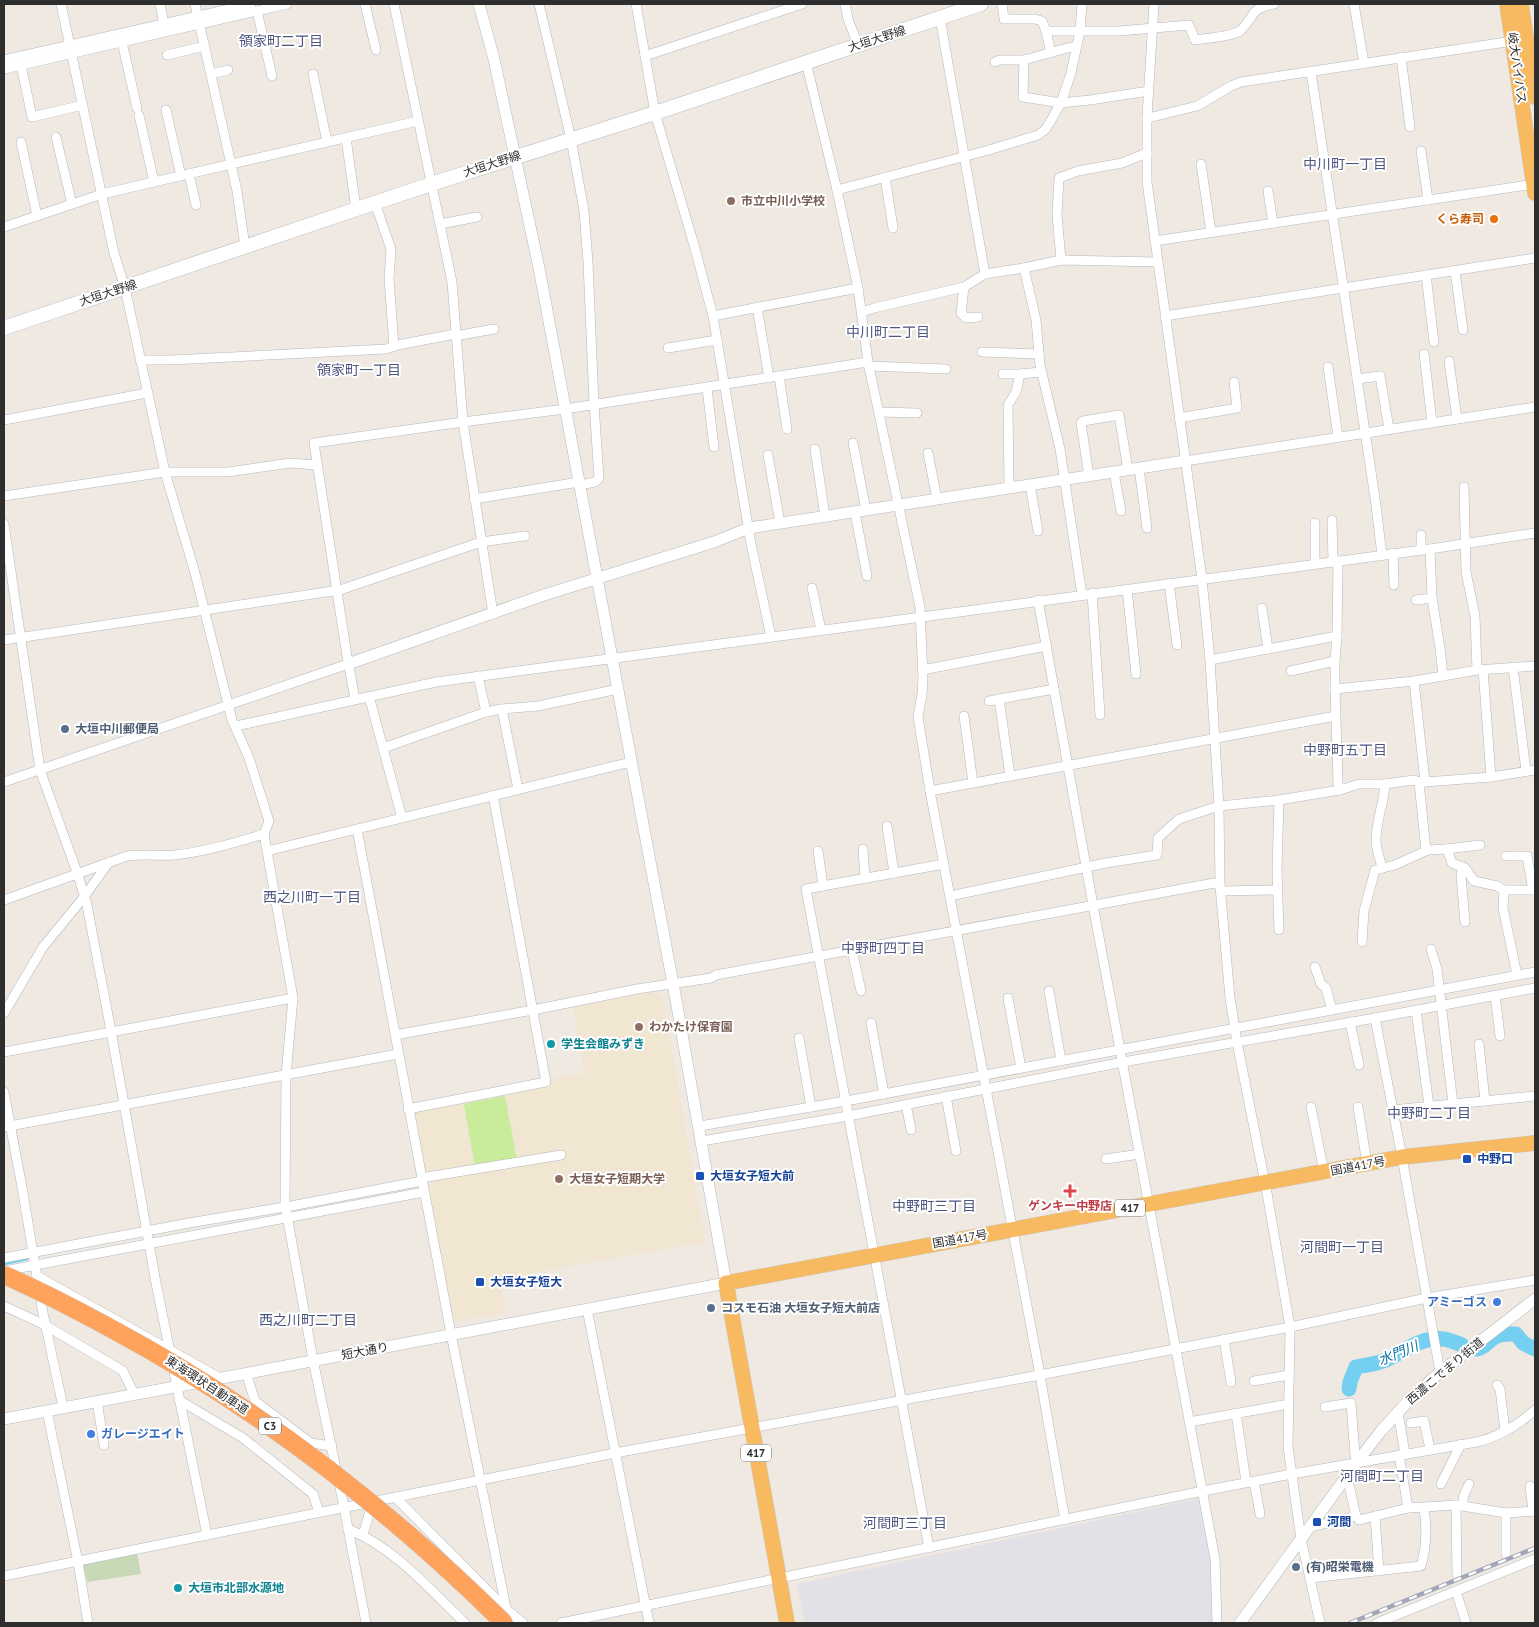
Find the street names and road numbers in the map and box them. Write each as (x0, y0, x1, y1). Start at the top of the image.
street label: 大垣大野線 (846, 22, 908, 55)
street label: 岐大バイパス (1505, 31, 1530, 105)
street label: 大垣大野線 (461, 147, 523, 180)
street label: 大垣大野線 (77, 276, 139, 309)
street label: 国道417号 (1329, 1153, 1387, 1178)
road number: 417 (1115, 1200, 1145, 1216)
street label: 国道417号 (931, 1226, 989, 1251)
street label: 西濃こでまり街道 (1403, 1334, 1486, 1407)
street label: 短大通り (340, 1339, 390, 1362)
street label: 東海環状自動車道 (163, 1352, 252, 1417)
road number: C3 (259, 1418, 281, 1434)
road number: 417 (741, 1445, 771, 1462)

